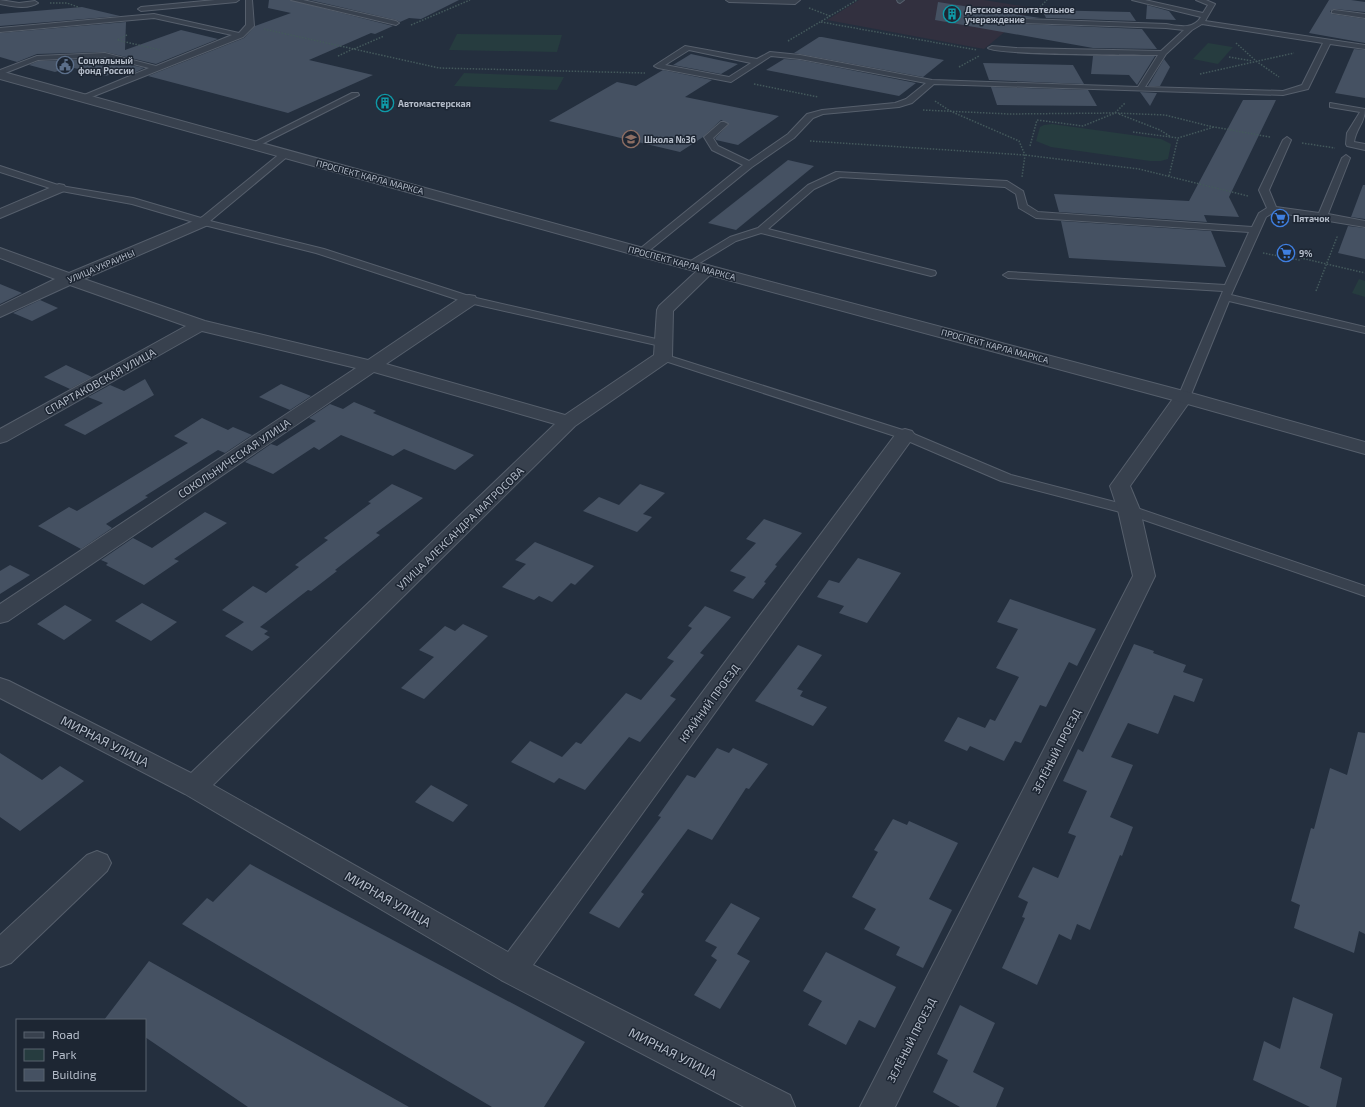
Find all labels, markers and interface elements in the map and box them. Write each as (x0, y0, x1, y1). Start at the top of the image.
building icon: Детское воспитательное учереждение (942, 4, 962, 24)
place label: Детское воспитательное учереждение (965, 4, 1075, 25)
public building icon: Социальный фонд России (55, 55, 75, 75)
place label: Социальный фонд России (78, 55, 134, 76)
building icon: Автомастерская (375, 93, 395, 113)
place label: Автомастерская (398, 98, 471, 109)
school or university icon: Школа №36 (621, 129, 641, 149)
place label: Школа №36 (644, 134, 696, 145)
street label: ПРОСПЕКТ КАРЛА МАРКСА (315, 157, 425, 197)
supermarket icon: Пятачок (1270, 208, 1290, 228)
place label: Пятачок (1293, 213, 1330, 224)
street label: ПРОСПЕКТ КАРЛА МАРКСА (627, 243, 737, 283)
supermarket icon: 9% (1276, 243, 1296, 263)
street label: УЛИЦА УКРАИНЫ (66, 247, 136, 285)
place label: 9% (1299, 248, 1312, 259)
street label: ПРОСПЕКТ КАРЛА МАРКСА (940, 326, 1050, 366)
street label: СПАРТАКОВСКАЯ УЛИЦА (42, 345, 158, 417)
street label: СОКОЛЬНИЧЕСКАЯ УЛИЦА (175, 415, 293, 500)
street label: УЛИЦА АЛЕКСАНДРА МАТРОСОВА (394, 464, 526, 592)
street label: КРАЙНИЙ ПРОЕЗД (676, 661, 742, 745)
street label: ЗЕЛЁНЫЙ ПРОЕЗД (1029, 706, 1083, 796)
street label: МИРНАЯ УЛИЦА (58, 712, 152, 770)
street label: МИРНАЯ УЛИЦА (342, 868, 434, 930)
street label: ЗЕЛЁНЫЙ ПРОЕЗД (884, 995, 938, 1085)
legend (16, 1019, 146, 1091)
street label: МИРНАЯ УЛИЦА (626, 1024, 720, 1082)
text: Road (52, 1027, 80, 1041)
text: Park (52, 1047, 77, 1061)
text: Building (52, 1067, 97, 1081)

